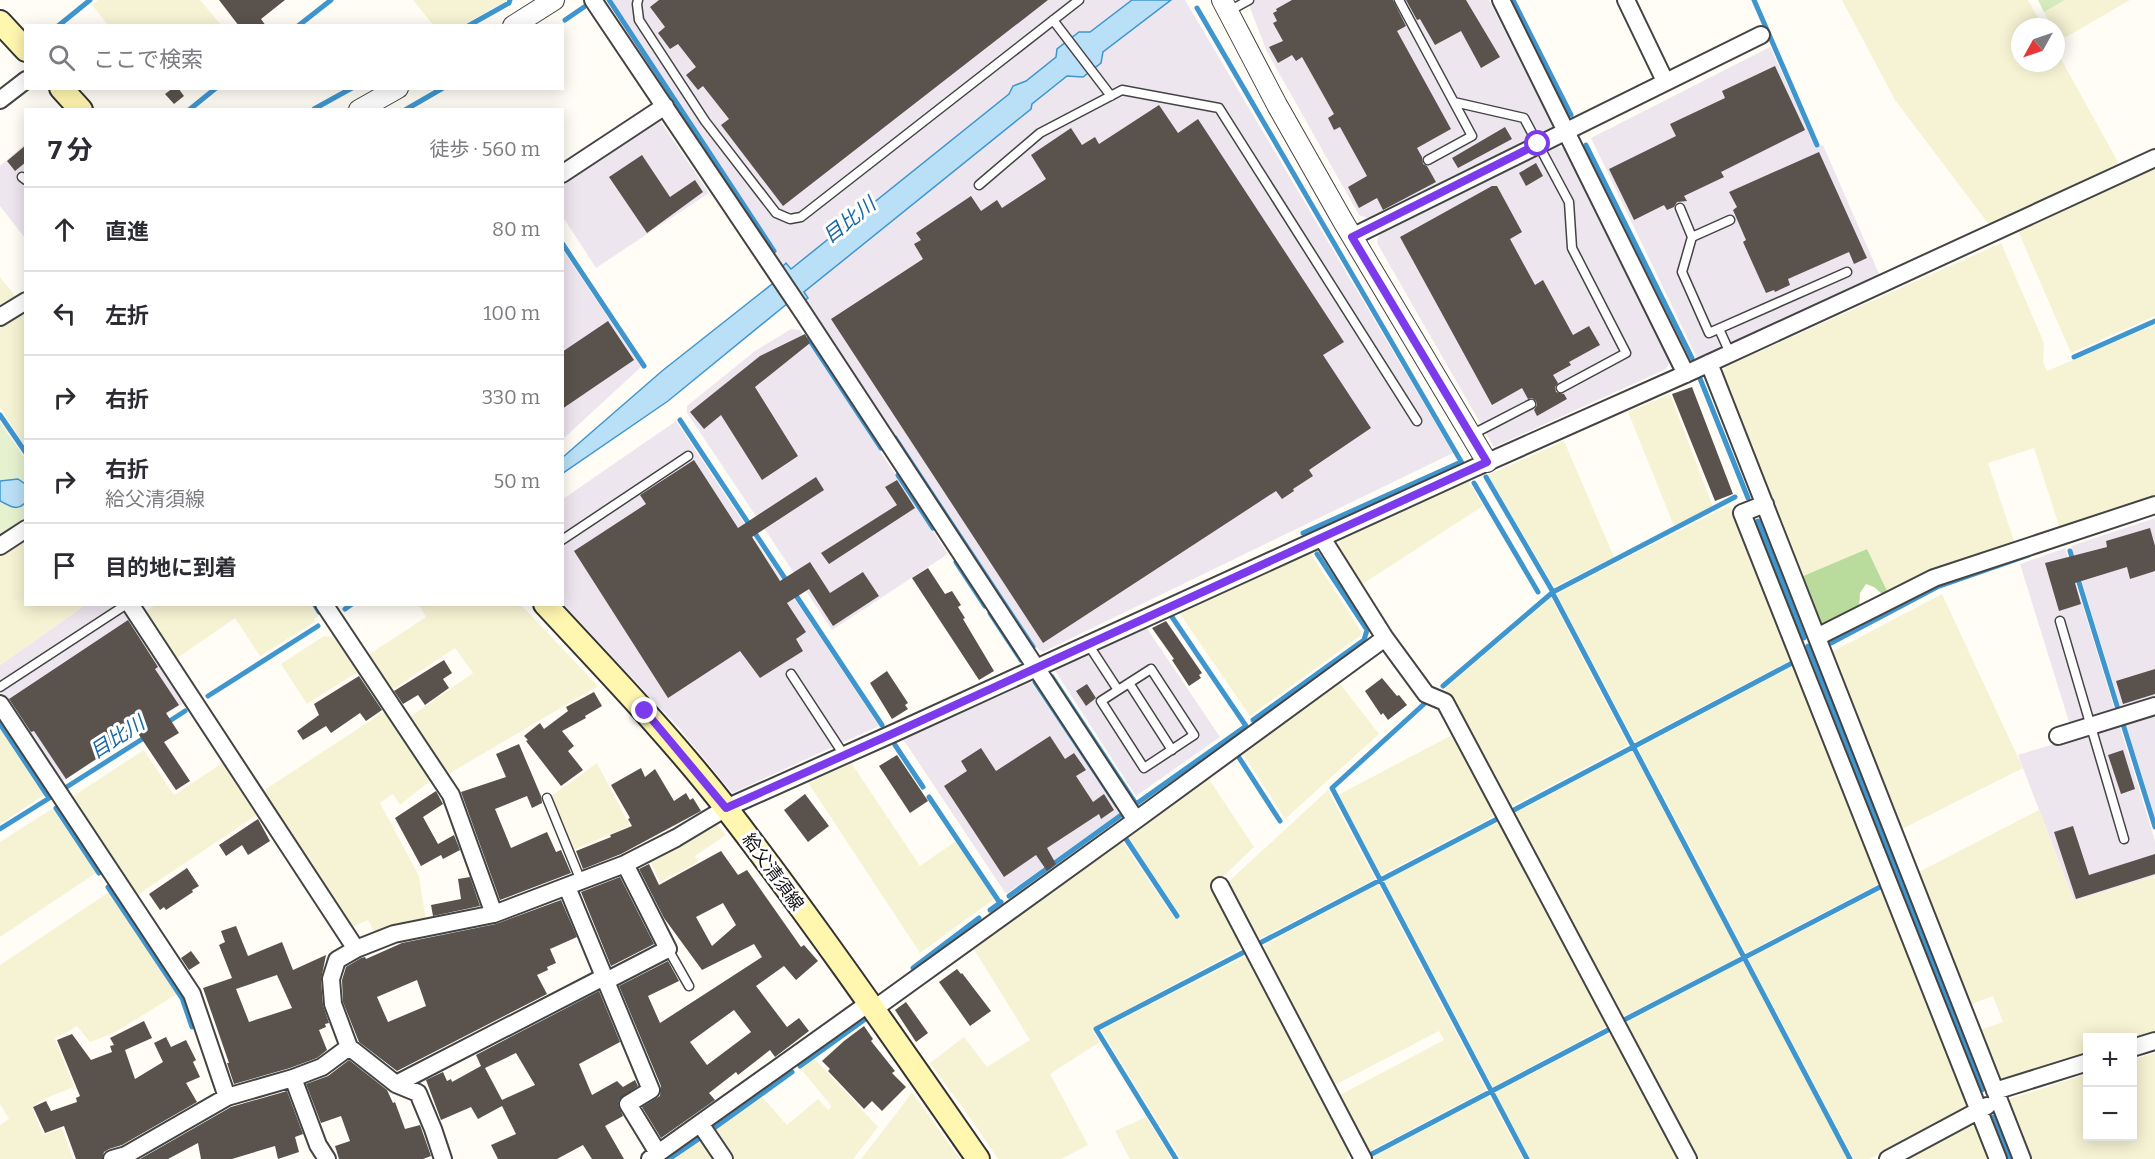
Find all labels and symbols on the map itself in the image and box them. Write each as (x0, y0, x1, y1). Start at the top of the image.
north arrow (2011, 18, 2065, 72)
route start (1524, 130, 1550, 156)
water label: 目比川 (818, 191, 882, 248)
route end (631, 697, 657, 723)
water label: 目比川 (85, 710, 150, 763)
street label: 給父清須線 (738, 829, 808, 915)

